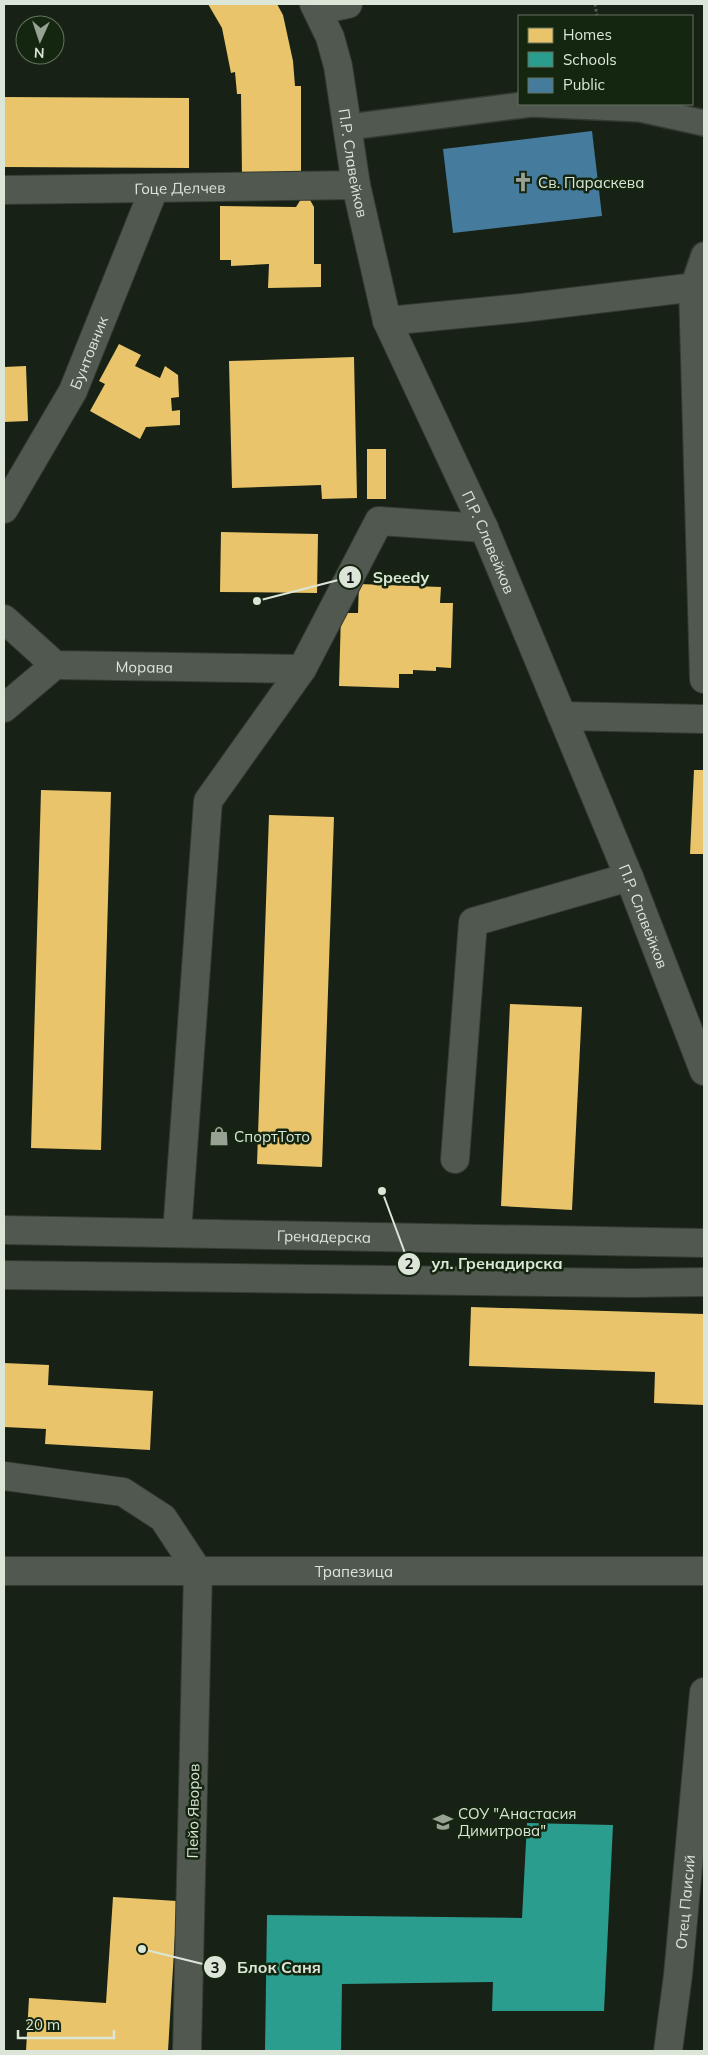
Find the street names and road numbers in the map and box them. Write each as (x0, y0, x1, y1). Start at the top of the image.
street label: П.Р. Славейков (335, 107, 373, 219)
street label: Гоце Делчев (134, 177, 226, 198)
street label: Бунтовник (65, 312, 112, 392)
street label: П.Р. Славейков (458, 487, 520, 596)
street label: Морава (115, 656, 173, 676)
street label: П.Р. Славейков (615, 861, 673, 971)
street label: Гренадерска (277, 1226, 371, 1246)
street label: Трапезица (315, 1562, 393, 1581)
street label: Пейо Яворов (183, 1763, 203, 1859)
street label: Отец Паисий (671, 1854, 699, 1950)

